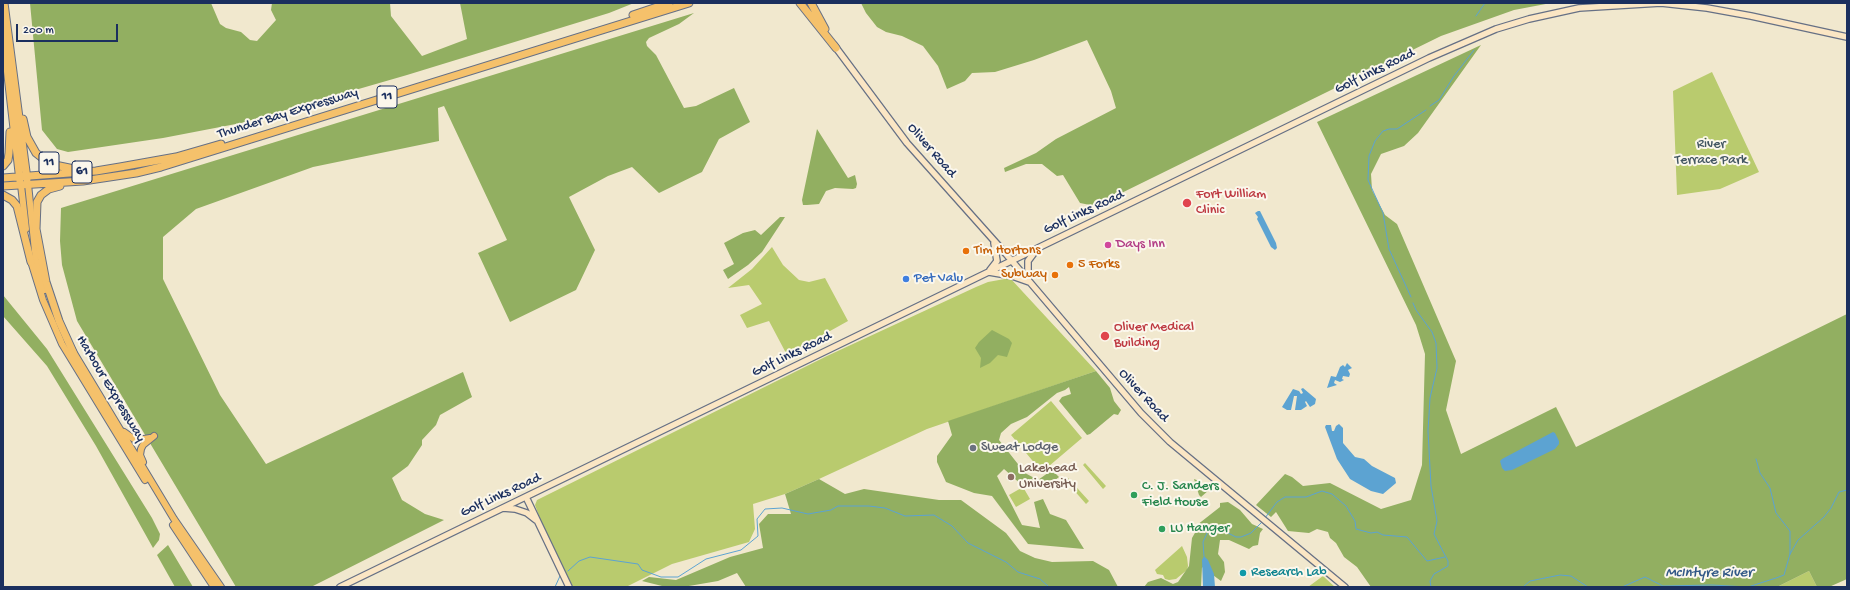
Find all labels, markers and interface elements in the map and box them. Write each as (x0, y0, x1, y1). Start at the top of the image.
scale bar (18, 16, 120, 42)
text: 200 m (23, 24, 54, 38)
street label: Golf Links Road (1332, 45, 1418, 99)
street label: Thunder Bay Expressway (216, 85, 360, 143)
road number: 11 (377, 86, 397, 108)
street label: Oliver Road (903, 120, 959, 182)
park label: River Terrace Park (1675, 137, 1747, 170)
road number: 11 (39, 152, 59, 174)
road number: 61 (72, 161, 92, 183)
street label: Golf Links Road (1041, 187, 1127, 239)
place label: Fort William Clinic (1196, 187, 1266, 220)
marker: Fort William Clinic (1181, 197, 1193, 209)
place label: Days Inn (1116, 237, 1165, 253)
marker: Days Inn (1103, 240, 1113, 250)
place label: Tim Hortons (974, 243, 1041, 259)
marker: Tim Hortons (961, 246, 971, 256)
place label: 5 Forks (1078, 257, 1119, 273)
marker: 5 Forks (1065, 260, 1075, 270)
place label: Subway (1001, 267, 1047, 283)
marker: Subway (1050, 270, 1060, 280)
place label: Pet Valu (914, 271, 963, 287)
marker: Pet Valu (901, 274, 911, 284)
place label: Oliver Medical Building (1114, 320, 1194, 352)
street label: Golf Links Road (749, 328, 835, 382)
marker: Oliver Medical Building (1099, 330, 1111, 342)
street label: Harbour Expressway (72, 333, 148, 445)
street label: Oliver Road (1114, 366, 1172, 426)
place label: Sweat Lodge (981, 440, 1058, 456)
marker: Sweat Lodge (968, 443, 978, 453)
place label: Lakehead University (1019, 461, 1076, 494)
street label: Golf Links Road (458, 470, 544, 522)
marker: Lakehead University (1006, 472, 1016, 482)
place label: C. J. Sanders Field House (1142, 479, 1219, 512)
marker: C. J. Sanders Field House (1129, 490, 1139, 500)
place label: LU Hanger (1170, 521, 1229, 537)
marker: LU Hanger (1157, 524, 1167, 534)
place label: Research Lab (1251, 565, 1327, 581)
water label: McIntyre River (1665, 565, 1753, 583)
marker: Research Lab (1238, 568, 1248, 578)

